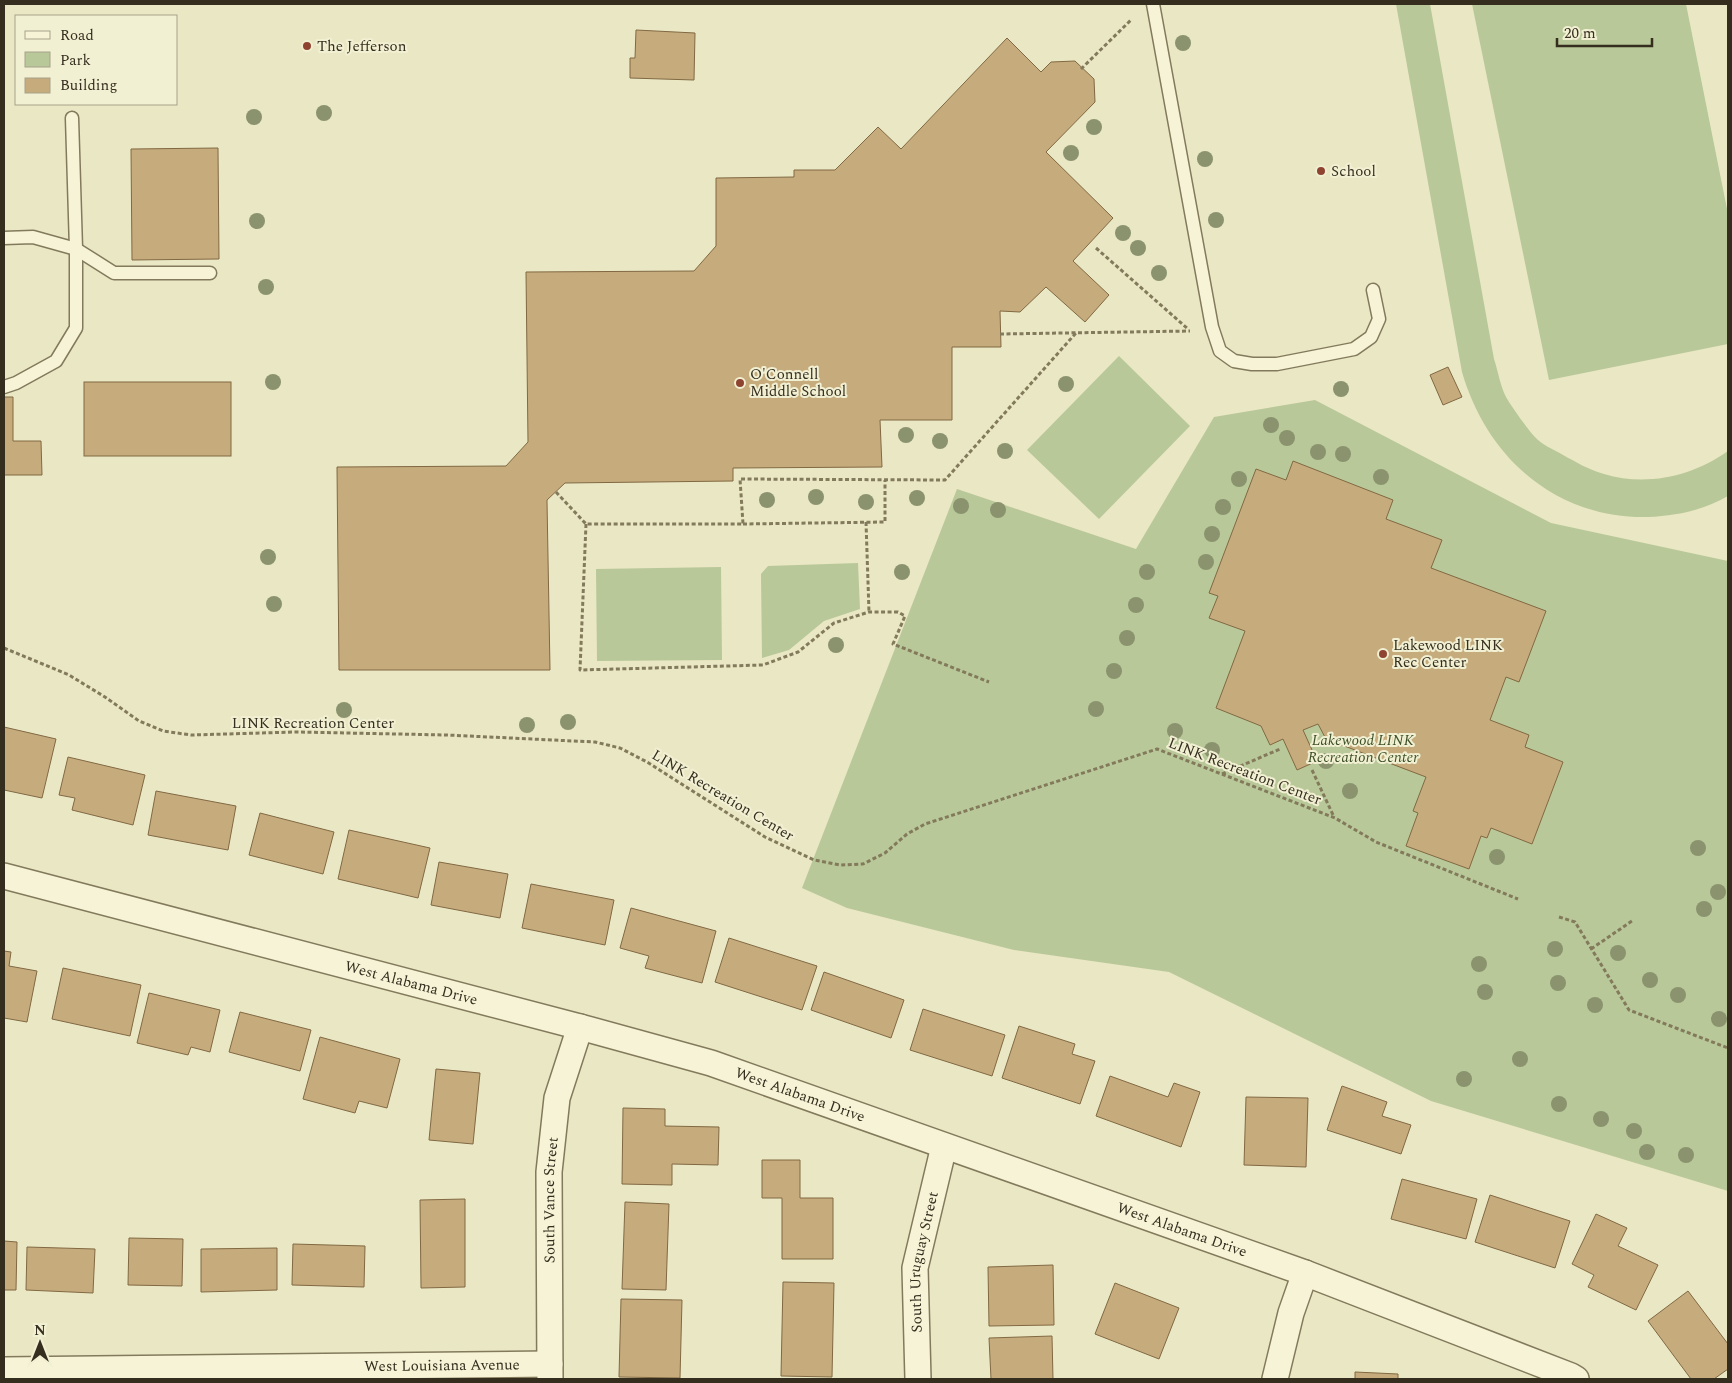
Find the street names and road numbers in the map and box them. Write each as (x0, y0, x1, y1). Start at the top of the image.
street label: LINK Recreation Center (232, 712, 394, 735)
street label: LINK Recreation Center (1165, 732, 1325, 811)
street label: LINK Recreation Center (647, 744, 798, 847)
street label: West Alabama Drive (342, 955, 480, 1012)
street label: West Alabama Drive (732, 1061, 868, 1129)
street label: South Vance Street (538, 1136, 565, 1263)
street label: South Uruguay Street (903, 1189, 945, 1333)
street label: West Alabama Drive (1114, 1196, 1250, 1264)
street label: West Louisiana Avenue (364, 1353, 520, 1378)

